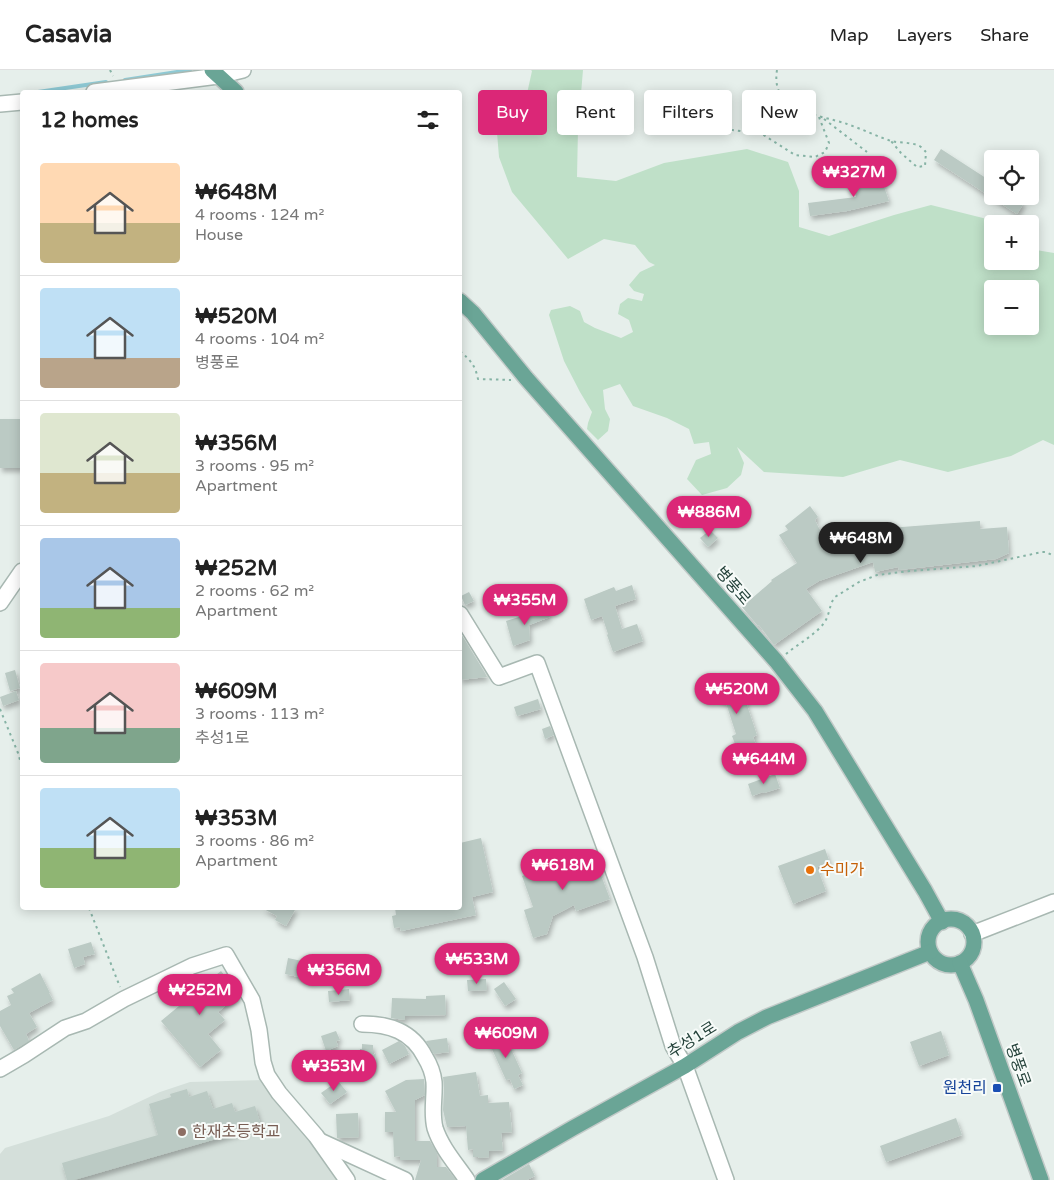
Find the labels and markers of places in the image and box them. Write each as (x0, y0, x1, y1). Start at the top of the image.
pin: ₩327M (819, 156, 889, 198)
pin: ₩886M (674, 496, 744, 538)
pin: ₩648M (826, 522, 896, 564)
pin: ₩355M (490, 584, 560, 626)
pin: ₩520M (702, 672, 772, 715)
pin: ₩644M (729, 742, 799, 785)
pin: ₩618M (528, 848, 598, 891)
place label: 수미가 (820, 860, 864, 880)
marker: 수미가 (804, 864, 816, 876)
pin: ₩533M (442, 942, 512, 985)
pin: ₩356M (304, 954, 374, 996)
pin: ₩252M (165, 974, 235, 1016)
pin: ₩609M (471, 1016, 541, 1059)
pin: ₩353M (299, 1050, 369, 1092)
place label: 원천리 (943, 1078, 987, 1098)
marker: 원천리 (991, 1082, 1003, 1094)
place label: 한재초등학교 (192, 1122, 280, 1142)
marker: 한재초등학교 (176, 1126, 188, 1138)

